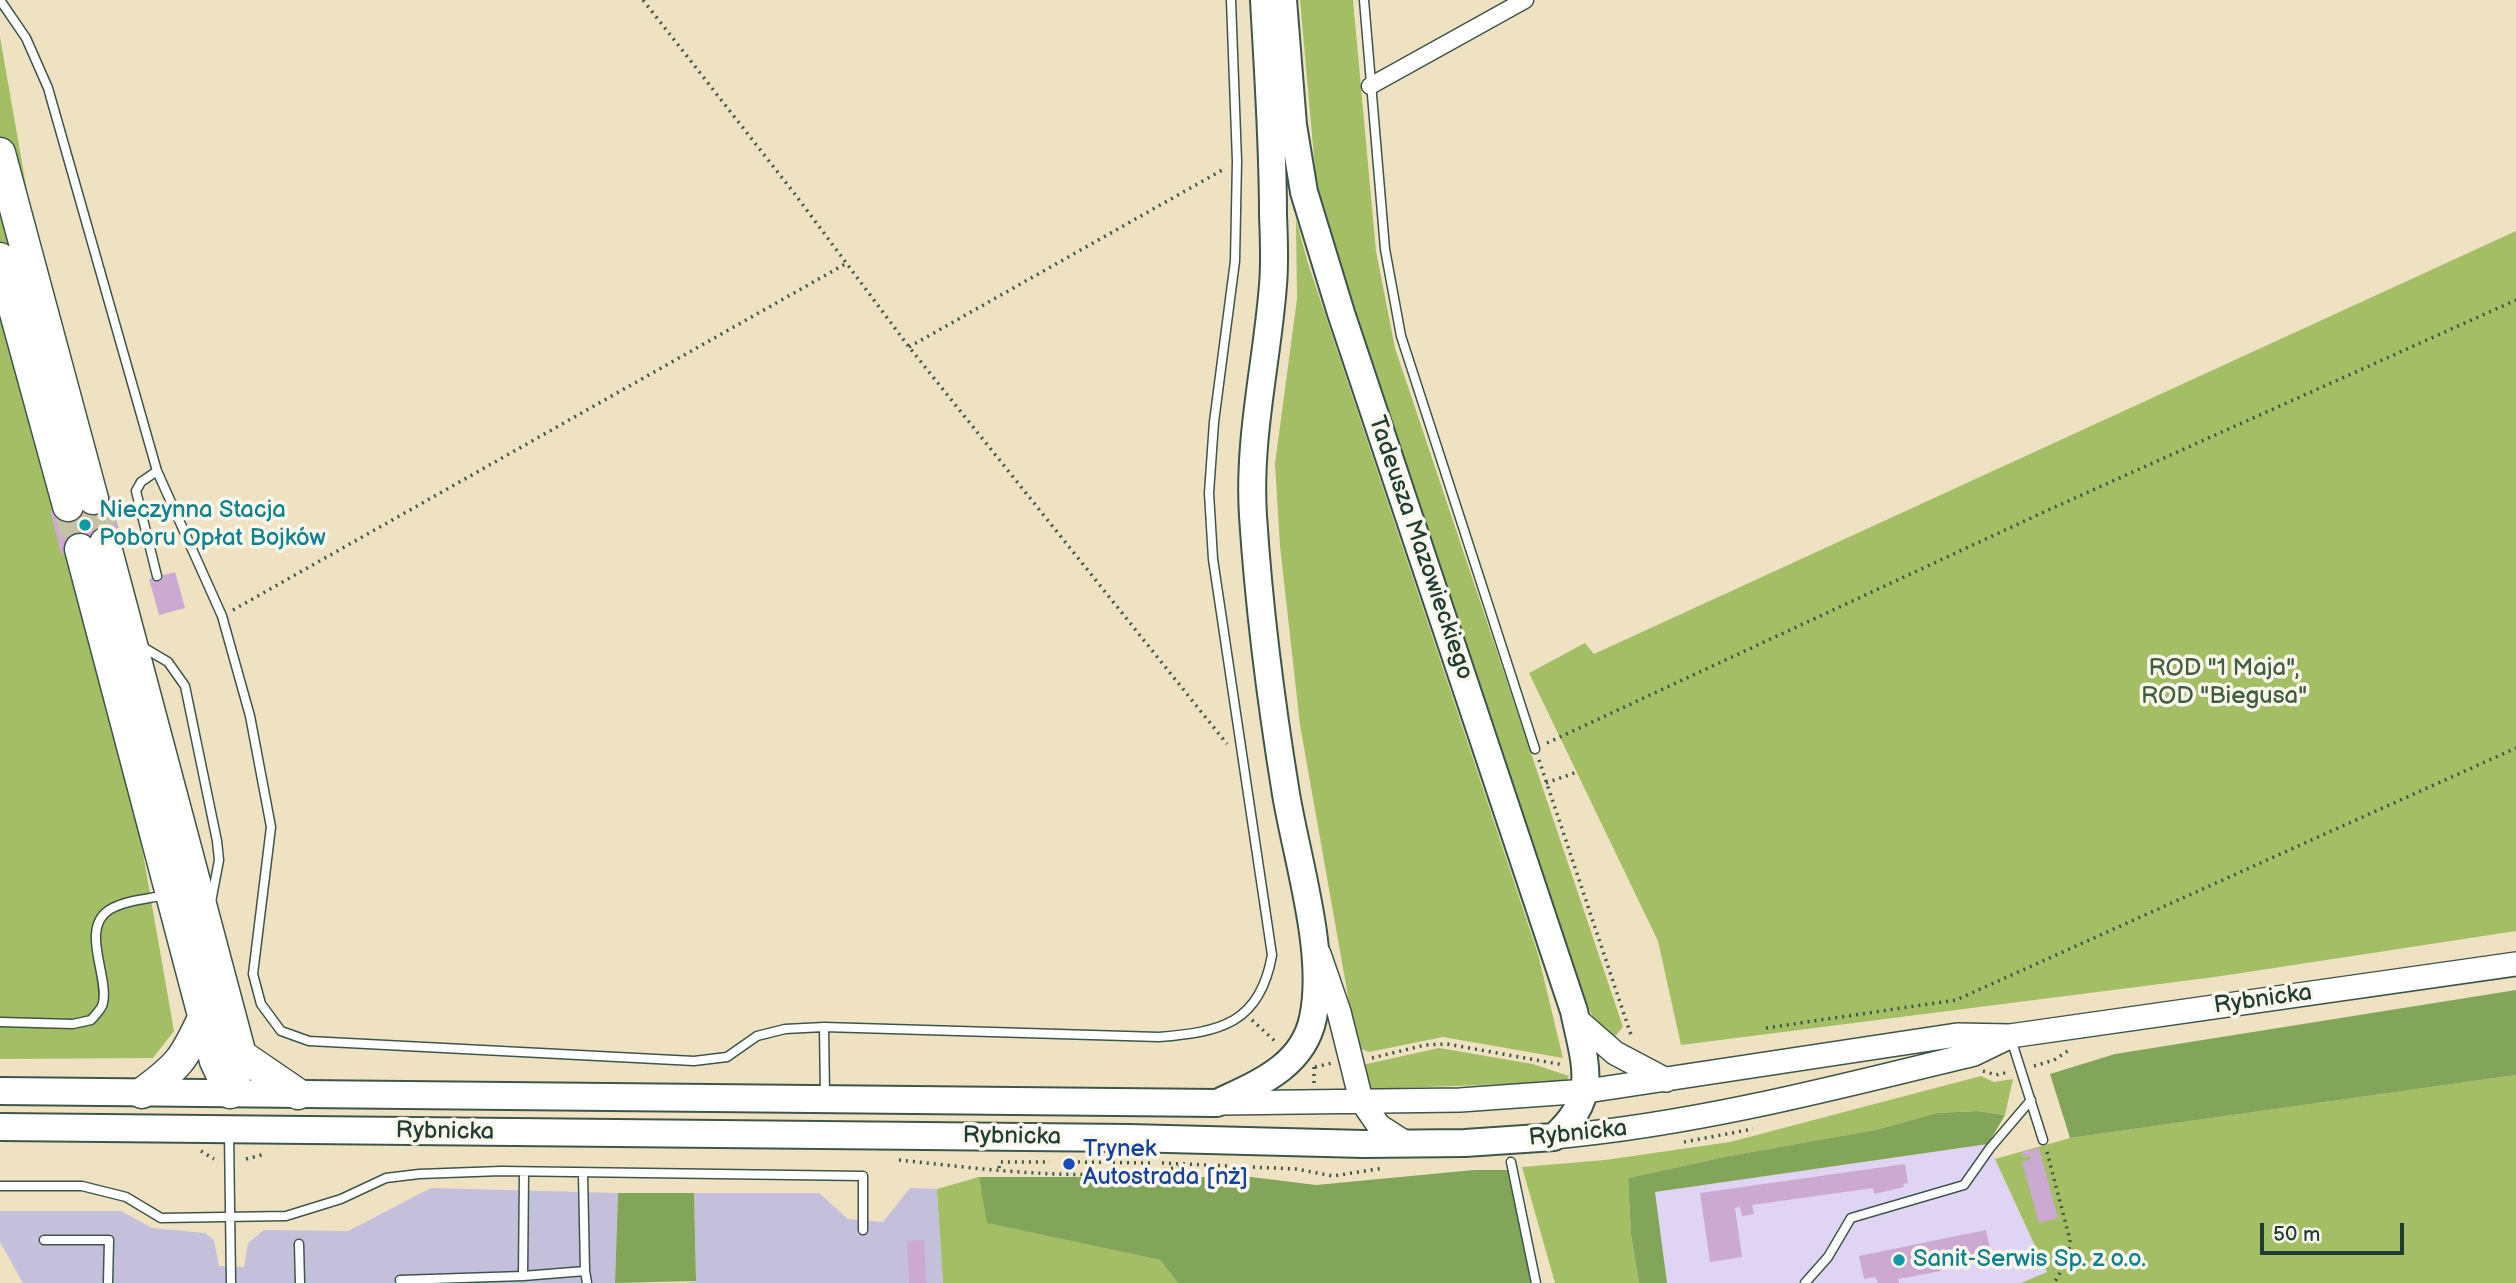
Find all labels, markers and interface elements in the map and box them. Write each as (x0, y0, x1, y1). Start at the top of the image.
street label: Tadeusza Mazowieckiego (1361, 412, 1479, 684)
place label: Nieczynna Stacja Poboru Opłat Bojków (99, 497, 326, 553)
marker: Nieczynna Stacja Poboru Opłat Bojków (77, 517, 93, 533)
park label: ROD "1 Maja", ROD "Biegusa" (2141, 655, 2307, 711)
street label: Rybnicka (2212, 979, 2314, 1021)
street label: Rybnicka (1527, 1115, 1629, 1153)
street label: Rybnicka (395, 1117, 495, 1147)
street label: Rybnicka (962, 1122, 1062, 1152)
place label: Trynek Autostrada [nż] (1083, 1136, 1248, 1192)
marker: Trynek Autostrada [nż] (1061, 1156, 1077, 1172)
scale bar (2264, 1210, 2408, 1254)
text: 50 m (2273, 1222, 2320, 1247)
place label: Sanit-Serwis Sp. z o.o. (1913, 1246, 2146, 1274)
marker: Sanit-Serwis Sp. z o.o. (1891, 1252, 1907, 1268)

